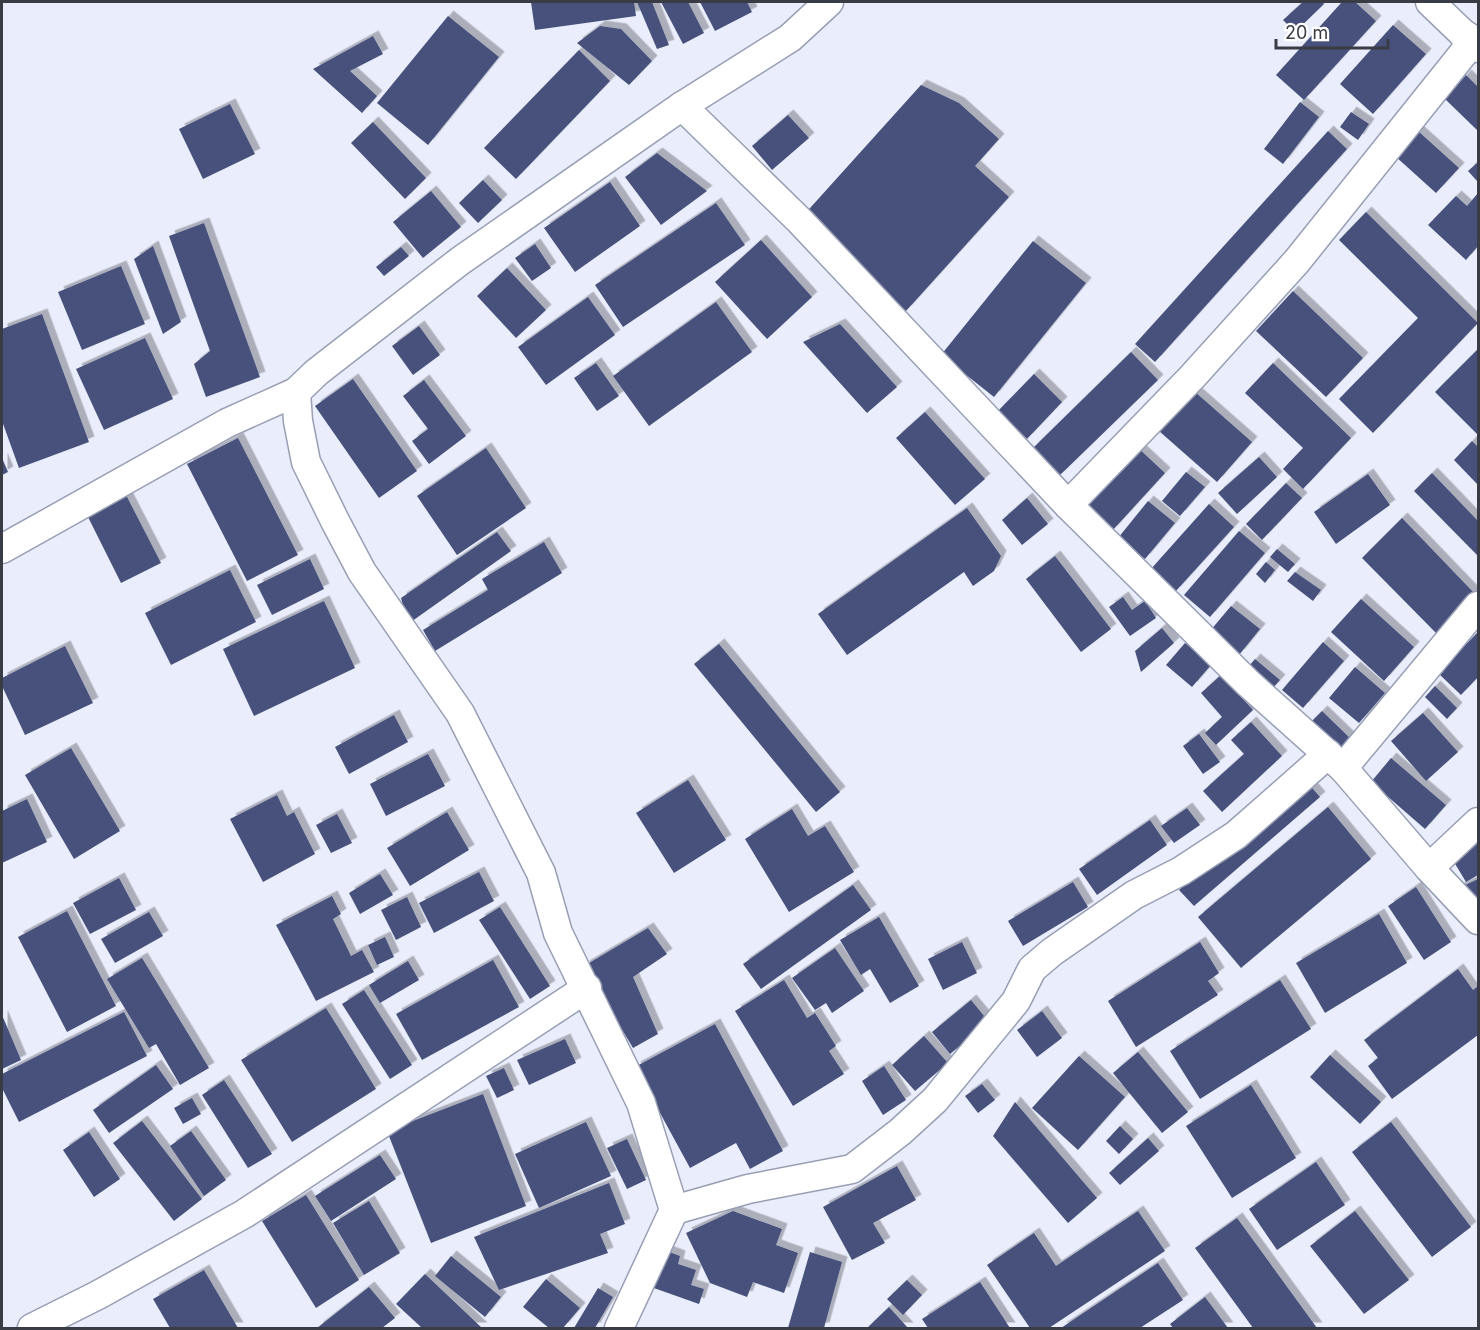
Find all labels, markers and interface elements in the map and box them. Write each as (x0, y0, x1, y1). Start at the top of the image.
scale bar (1276, 12, 1388, 50)
text: 20 m (1285, 22, 1328, 43)

